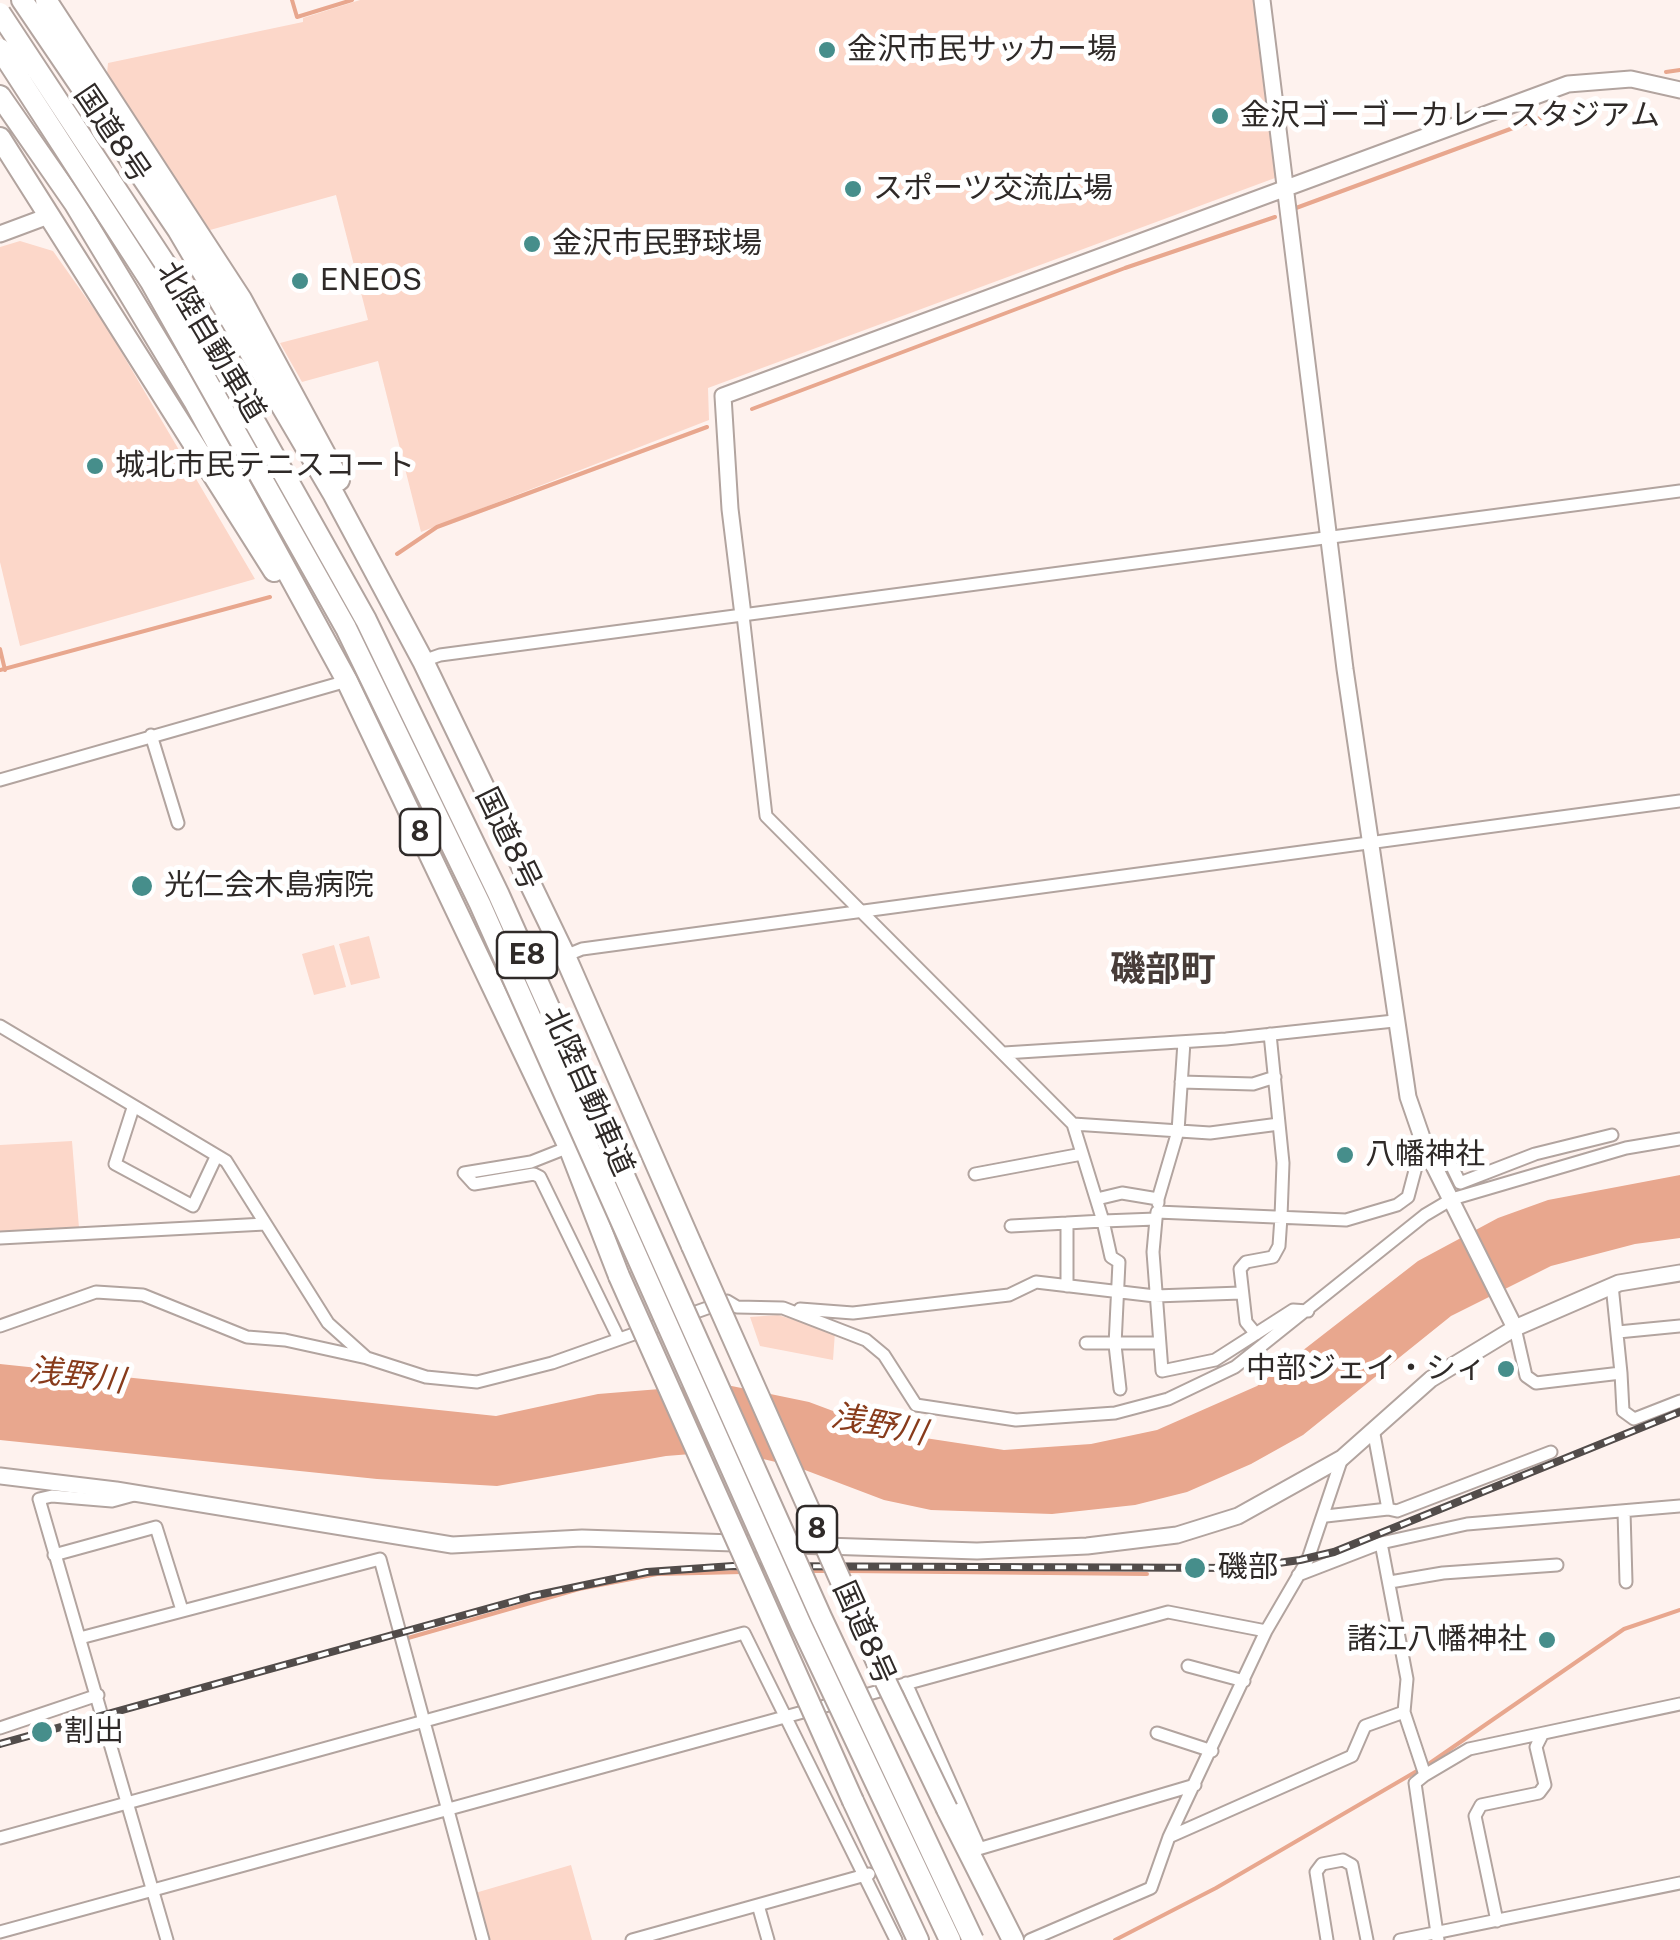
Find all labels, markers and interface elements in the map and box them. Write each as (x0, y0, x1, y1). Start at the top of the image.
place label: 金沢市民サッカー場 (847, 32, 1117, 68)
marker: 金沢市民サッカー場 (816, 39, 838, 61)
street label: 国道8号 (66, 79, 158, 189)
place label: 金沢ゴーゴーカレースタジアム (1240, 98, 1660, 134)
marker: 金沢ゴーゴーカレースタジアム (1209, 105, 1231, 127)
place label: スポーツ交流広場 (873, 171, 1113, 207)
marker: スポーツ交流広場 (842, 178, 864, 200)
place label: 金沢市民野球場 (552, 226, 762, 262)
marker: 金沢市民野球場 (521, 233, 543, 255)
street label: 北陸自動車道 (149, 256, 273, 428)
place label: ENEOS (320, 263, 422, 299)
marker: ENEOS (289, 270, 311, 292)
place label: 城北市民テニスコート (115, 448, 415, 484)
marker: 城北市民テニスコート (84, 455, 106, 477)
street label: 国道8号 (468, 782, 548, 896)
road number: 8 (400, 809, 440, 855)
place label: 光仁会木島病院 (164, 868, 374, 904)
marker: 光仁会木島病院 (129, 873, 155, 899)
road number: E8 (497, 932, 557, 978)
district label: 磯部町 (1111, 949, 1215, 991)
street label: 北陸自動車道 (535, 1002, 641, 1182)
place label: 八幡神社 (1365, 1137, 1485, 1173)
marker: 八幡神社 (1334, 1144, 1356, 1166)
water label: 浅野川 (27, 1351, 127, 1401)
place label: 中部ジェイ・シィ (1246, 1351, 1486, 1387)
marker: 中部ジェイ・シィ (1495, 1358, 1517, 1380)
water label: 浅野川 (828, 1397, 930, 1453)
road number: 8 (797, 1506, 837, 1552)
place label: 磯部 (1218, 1550, 1278, 1586)
marker: 磯部 (1182, 1555, 1208, 1581)
street label: 国道8号 (825, 1576, 903, 1690)
place label: 諸江八幡神社 (1347, 1622, 1527, 1658)
marker: 諸江八幡神社 (1536, 1629, 1558, 1651)
place label: 割出 (64, 1714, 124, 1750)
marker: 割出 (29, 1719, 55, 1745)

